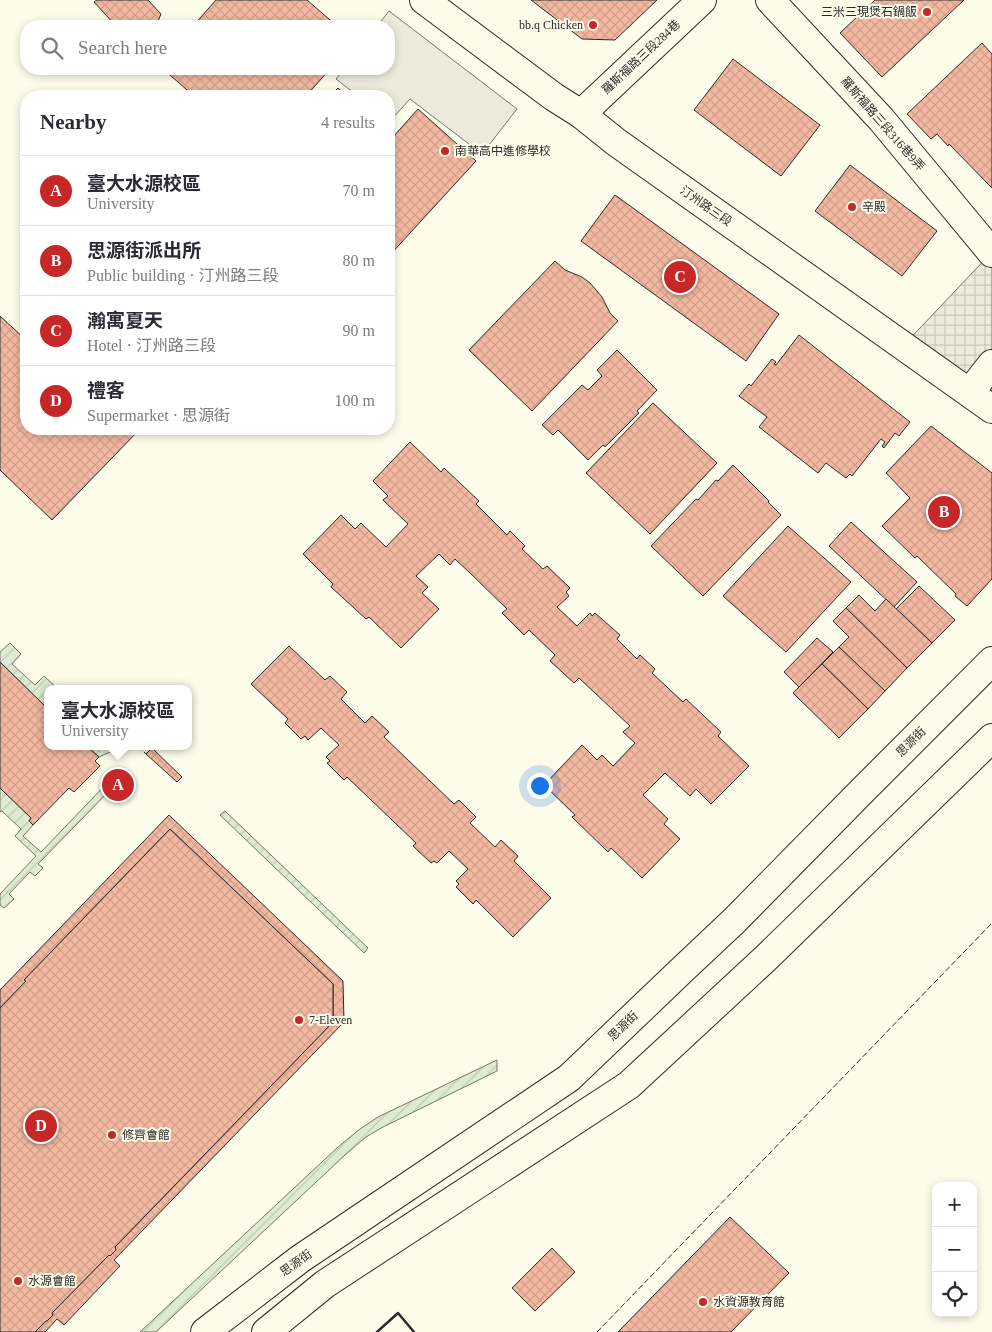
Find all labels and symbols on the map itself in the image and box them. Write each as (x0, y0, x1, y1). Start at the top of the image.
place label: 三米三現煲石鍋飯 (821, 5, 917, 19)
marker: 三米三現煲石鍋飯 (921, 6, 933, 18)
street label: 羅斯福路三段284巷 (599, 17, 683, 97)
place label: bb.q Chicken (519, 18, 583, 32)
marker: bb.q Chicken (587, 19, 599, 31)
street label: 羅斯福路三段316巷9弄 (838, 74, 928, 174)
place label: 南華高中進修學校 (455, 144, 551, 158)
marker: 南華高中進修學校 (439, 145, 451, 157)
street label: 汀州路三段 (677, 183, 735, 229)
place label: 辛殿 (862, 200, 886, 214)
marker: 辛殿 (846, 201, 858, 213)
pin: C (664, 258, 696, 296)
pin: B (928, 493, 960, 531)
street label: 思源街 (893, 724, 929, 760)
pin: A (102, 766, 134, 804)
your location (527, 773, 553, 799)
street label: 思源街 (605, 1008, 641, 1044)
place label: 7-Eleven (309, 1013, 352, 1027)
marker: 7-Eleven (293, 1014, 305, 1026)
pin: D (25, 1107, 57, 1145)
place label: 修齊會館 (122, 1128, 170, 1142)
marker: 修齊會館 (106, 1129, 118, 1141)
street label: 思源街 (277, 1247, 315, 1279)
place label: 水源會館 (28, 1274, 76, 1288)
marker: 水源會館 (12, 1275, 24, 1287)
place label: 水資源教育館 (713, 1295, 785, 1309)
marker: 水資源教育館 (697, 1296, 709, 1308)

